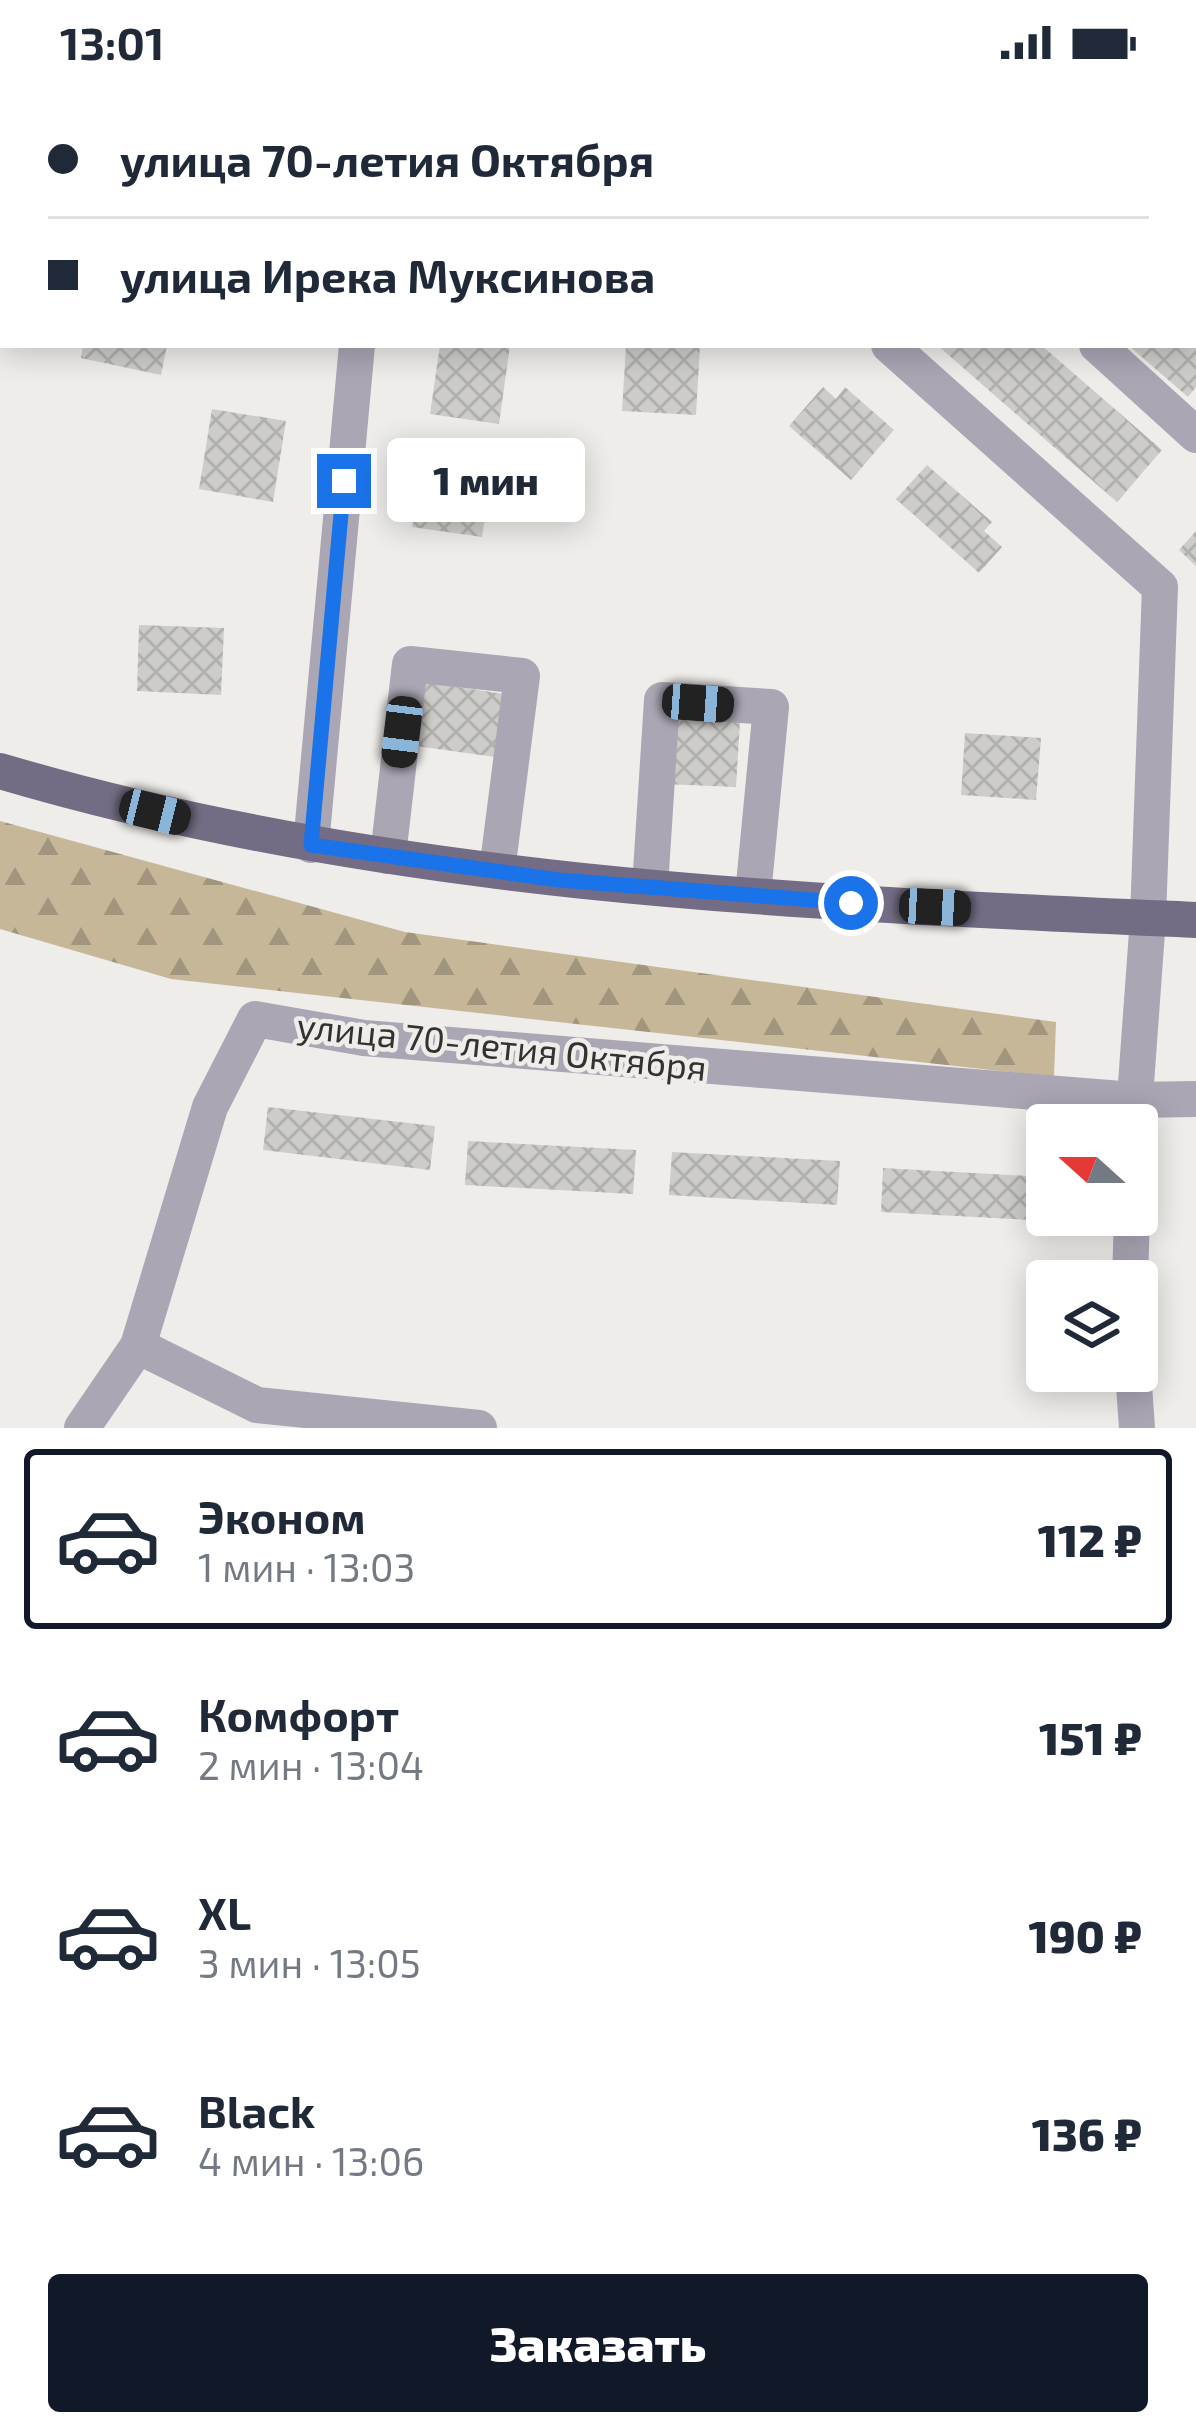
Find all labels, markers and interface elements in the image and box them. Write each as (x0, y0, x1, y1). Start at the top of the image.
text: 13:01 (60, 15, 164, 69)
text: улица 70-летия Октября (120, 132, 654, 186)
text: улица Ирека Муксинова (120, 248, 655, 302)
callout: 1 мин (386, 439, 584, 523)
route end (317, 454, 371, 508)
text: 1 мин (433, 456, 539, 503)
car (661, 683, 735, 723)
car (380, 694, 424, 770)
car (116, 786, 194, 838)
route start (824, 876, 878, 930)
car (898, 887, 972, 927)
street label: улица 70-летия Октября (295, 1002, 709, 1089)
north arrow (1026, 1104, 1158, 1236)
map controls (1026, 1104, 1158, 1392)
button: layers (1026, 1260, 1158, 1392)
icon: car (54, 1485, 162, 1593)
text: Эконом (198, 1489, 366, 1543)
text: 112 ₽ (1038, 1512, 1142, 1566)
text: 1 мин · 13:03 (198, 1543, 415, 1590)
icon: car (54, 1683, 162, 1791)
text: Комфорт (198, 1687, 399, 1741)
text: 151 ₽ (1039, 1710, 1142, 1764)
text: 2 мин · 13:04 (198, 1741, 424, 1788)
icon: car (54, 1881, 162, 1989)
text: XL (198, 1885, 251, 1939)
text: 190 ₽ (1029, 1908, 1142, 1962)
text: 3 мин · 13:05 (198, 1939, 421, 1986)
icon: car (54, 2079, 162, 2187)
text: Black (198, 2083, 315, 2137)
text: 136 ₽ (1032, 2106, 1142, 2160)
text: 4 мин · 13:06 (198, 2137, 424, 2184)
button: Заказать (48, 2274, 1148, 2412)

